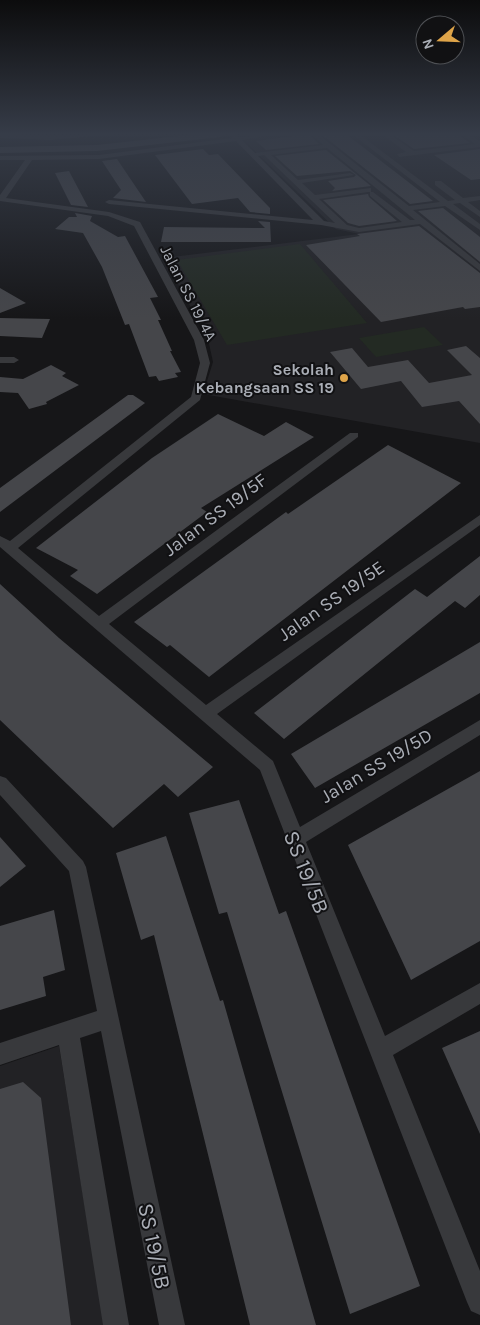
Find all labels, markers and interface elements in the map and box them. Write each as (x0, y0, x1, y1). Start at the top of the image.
north arrow (415, 15, 465, 65)
text: N (419, 37, 438, 52)
street label: Jalan SS 19/4A (156, 242, 221, 344)
place label: Sekolah Kebangsaan SS 19 (196, 360, 334, 397)
marker: Sekolah Kebangsaan SS 19 (338, 372, 350, 384)
street label: Jalan SS 19/5F (160, 469, 272, 561)
street label: Jalan SS 19/5E (274, 556, 389, 645)
street label: Jalan SS 19/5D (317, 724, 436, 808)
street label: SS 19/5B (278, 827, 335, 918)
street label: SS 19/5B (132, 1201, 176, 1292)

